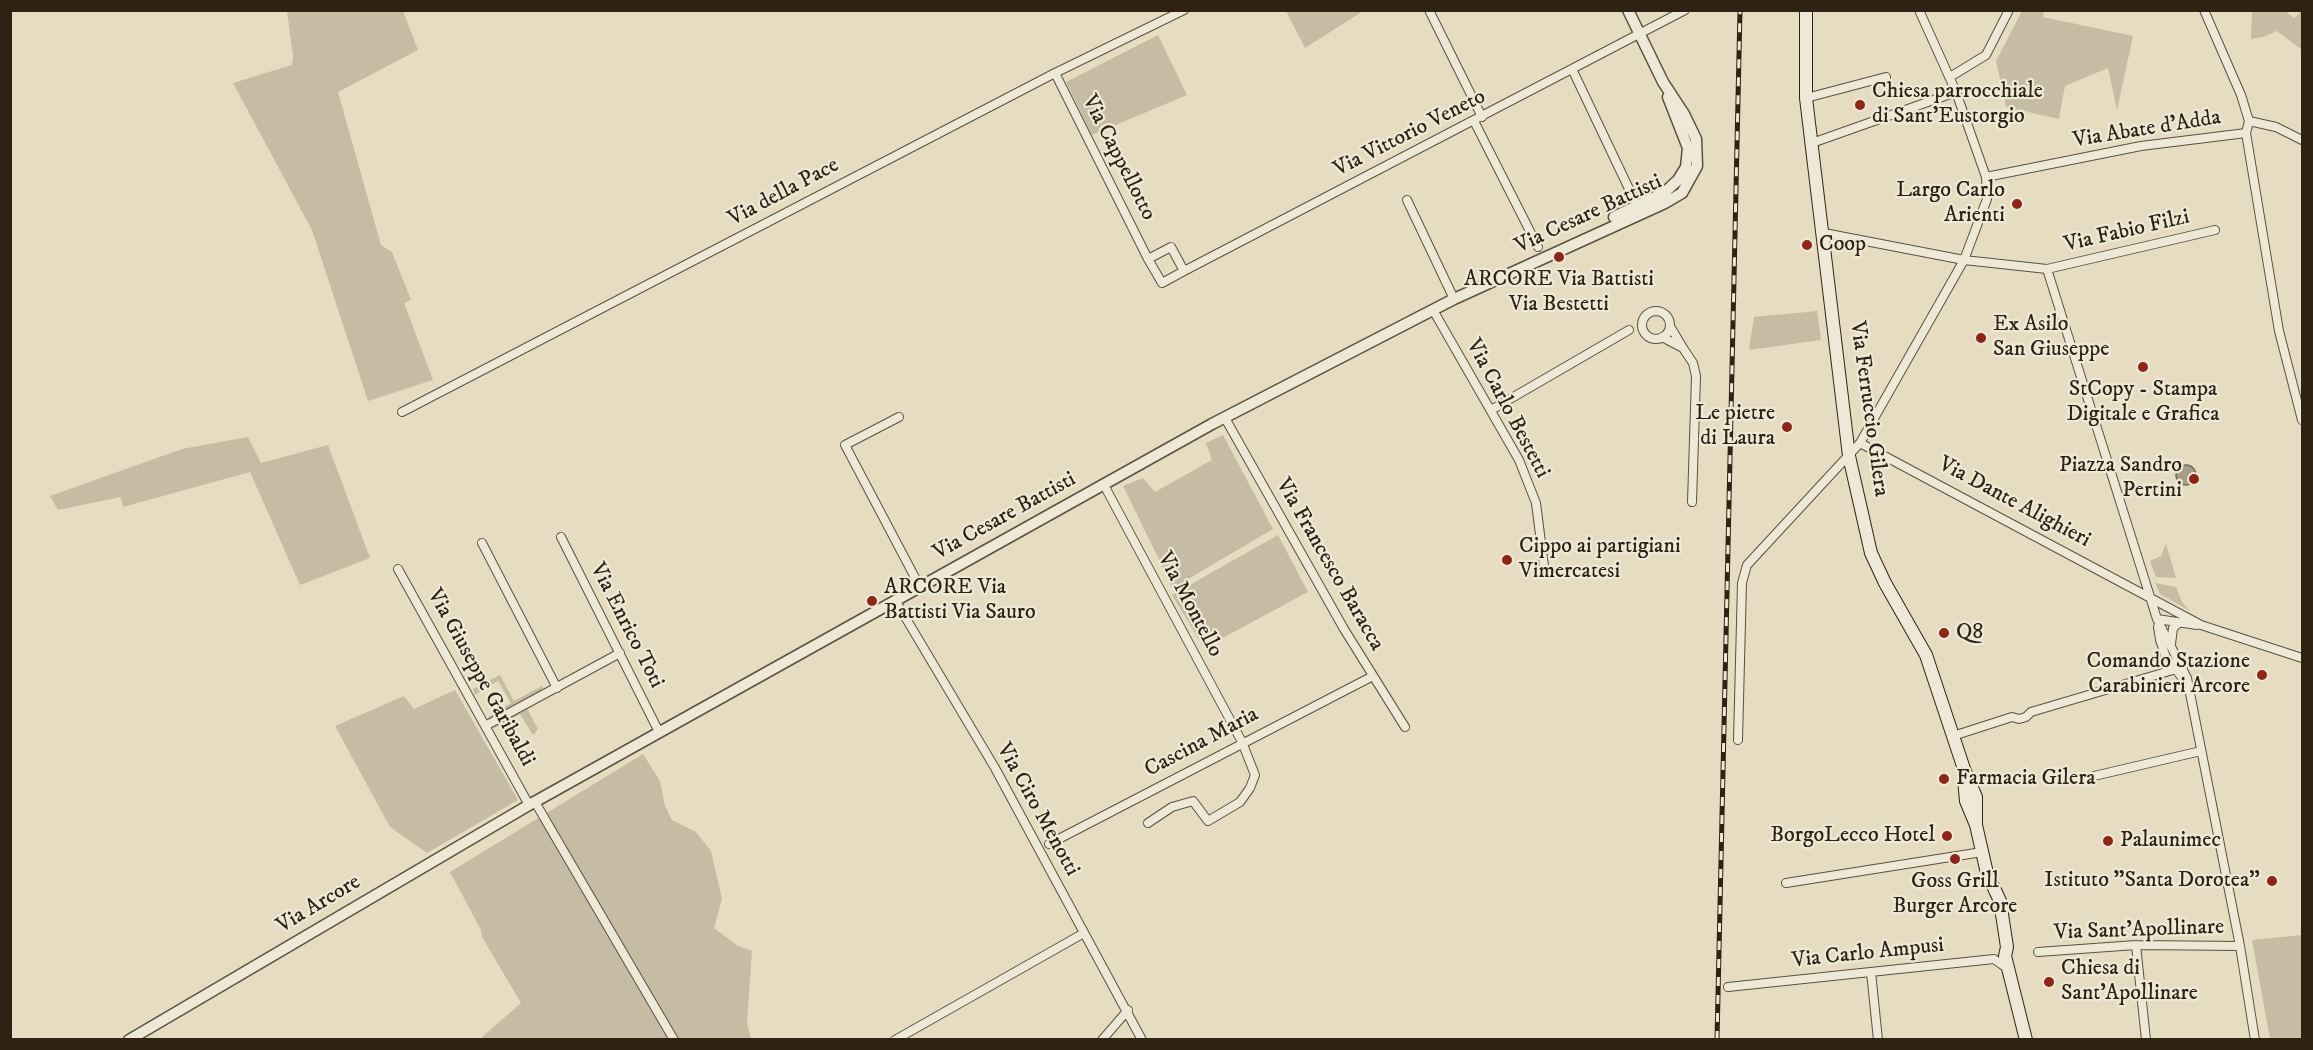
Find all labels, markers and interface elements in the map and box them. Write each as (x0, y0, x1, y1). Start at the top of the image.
place label: Chiesa parrocchiale di Sant'Eustorgio (1872, 79, 2043, 130)
street label: Via Vittorio Veneto (1330, 84, 1490, 184)
street label: Via Cappellotto (1075, 91, 1161, 225)
marker: Chiesa parrocchiale di Sant'Eustorgio (1853, 98, 1867, 112)
street label: Via Abate d'Adda (2071, 105, 2223, 155)
street label: Via della Pace (724, 153, 844, 233)
street label: Via Cesare Battisti (1511, 169, 1667, 261)
place label: Largo Carlo Arienti (1896, 178, 2005, 230)
marker: Largo Carlo Arienti (2010, 197, 2024, 211)
street label: Via Fabio Filzi (2062, 205, 2192, 259)
place label: Coop (1819, 232, 1866, 258)
marker: Coop (1800, 238, 1814, 252)
marker: ARCORE Via Battisti Via Bestetti (1552, 250, 1566, 264)
place label: ARCORE Via Battisti Via Bestetti (1464, 267, 1654, 318)
place label: Ex Asilo San Giuseppe (1993, 312, 2109, 364)
street label: Via Ferruccio Gilera (1843, 320, 1893, 498)
marker: Ex Asilo San Giuseppe (1974, 331, 1988, 345)
street label: Via Carlo Bestetti (1459, 335, 1555, 483)
marker: StCopy - Stampa Digitale e Grafica (2136, 360, 2150, 374)
place label: StCopy - Stampa Digitale e Grafica (2066, 377, 2220, 428)
place label: Le pietre di Laura (1695, 401, 1775, 452)
marker: Le pietre di Laura (1780, 420, 1794, 434)
street label: Via Dante Alighieri (1933, 452, 2095, 554)
place label: Piazza Sandro Pertini (2059, 453, 2182, 505)
street label: Via Cesare Battisti (929, 467, 1081, 567)
marker: Piazza Sandro Pertini (2187, 472, 2201, 486)
street label: Via Francesco Baracca (1269, 474, 1389, 656)
place label: Cippo ai partigiani Vimercatesi (1519, 534, 1681, 586)
street label: Via Montello (1150, 548, 1228, 662)
marker: Cippo ai partigiani Vimercatesi (1500, 553, 1514, 567)
street label: Via Enrico Toti (583, 559, 669, 693)
place label: ARCORE Via Battisti Via Sauro (884, 575, 1036, 626)
street label: Via Giuseppe Garibaldi (420, 585, 540, 771)
marker: ARCORE Via Battisti Via Sauro (865, 594, 879, 608)
place label: Q8 (1956, 620, 1983, 646)
marker: Q8 (1937, 626, 1951, 640)
place label: Comando Stazione Carabinieri Arcore (2087, 649, 2250, 700)
marker: Comando Stazione Carabinieri Arcore (2255, 668, 2269, 682)
street label: Cascina Maria (1141, 702, 1263, 784)
street label: Via Ciro Menotti (990, 739, 1084, 881)
place label: Farmacia Gilera (1956, 766, 2096, 792)
marker: Farmacia Gilera (1937, 772, 1951, 786)
place label: BorgoLecco Hotel (1770, 823, 1935, 849)
place label: Palaunimec (2120, 828, 2221, 854)
marker: BorgoLecco Hotel (1940, 829, 1954, 843)
marker: Palaunimec (2101, 834, 2115, 848)
marker: Goss Grill Burger Arcore (1948, 852, 1962, 866)
place label: Istituto "Santa Dorotea" (2044, 868, 2260, 894)
place label: Goss Grill Burger Arcore (1893, 869, 2017, 920)
street label: Via Arcore (272, 870, 366, 940)
marker: Istituto "Santa Dorotea" (2265, 874, 2279, 888)
street label: Via Sant'Apollinare (2053, 915, 2225, 947)
street label: Via Carlo Ampusi (1791, 933, 1945, 975)
place label: Chiesa di Sant'Apollinare (2061, 956, 2198, 1008)
marker: Chiesa di Sant'Apollinare (2042, 975, 2056, 989)

